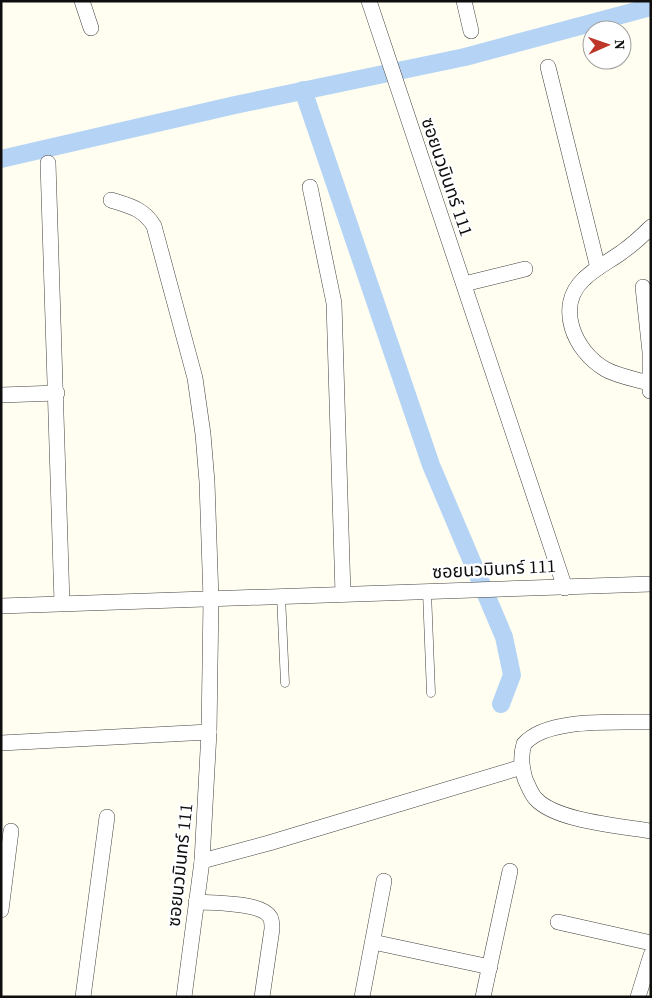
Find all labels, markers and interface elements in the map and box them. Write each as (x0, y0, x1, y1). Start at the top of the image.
north arrow (582, 20, 632, 70)
text: N (610, 39, 630, 50)
street label: ซอยนวมินทร์ 111 (415, 114, 479, 240)
street label: ซอยนวมินทร์ 111 (431, 553, 557, 584)
street label: ซอยนวมินทร์ 111 (161, 802, 198, 928)

